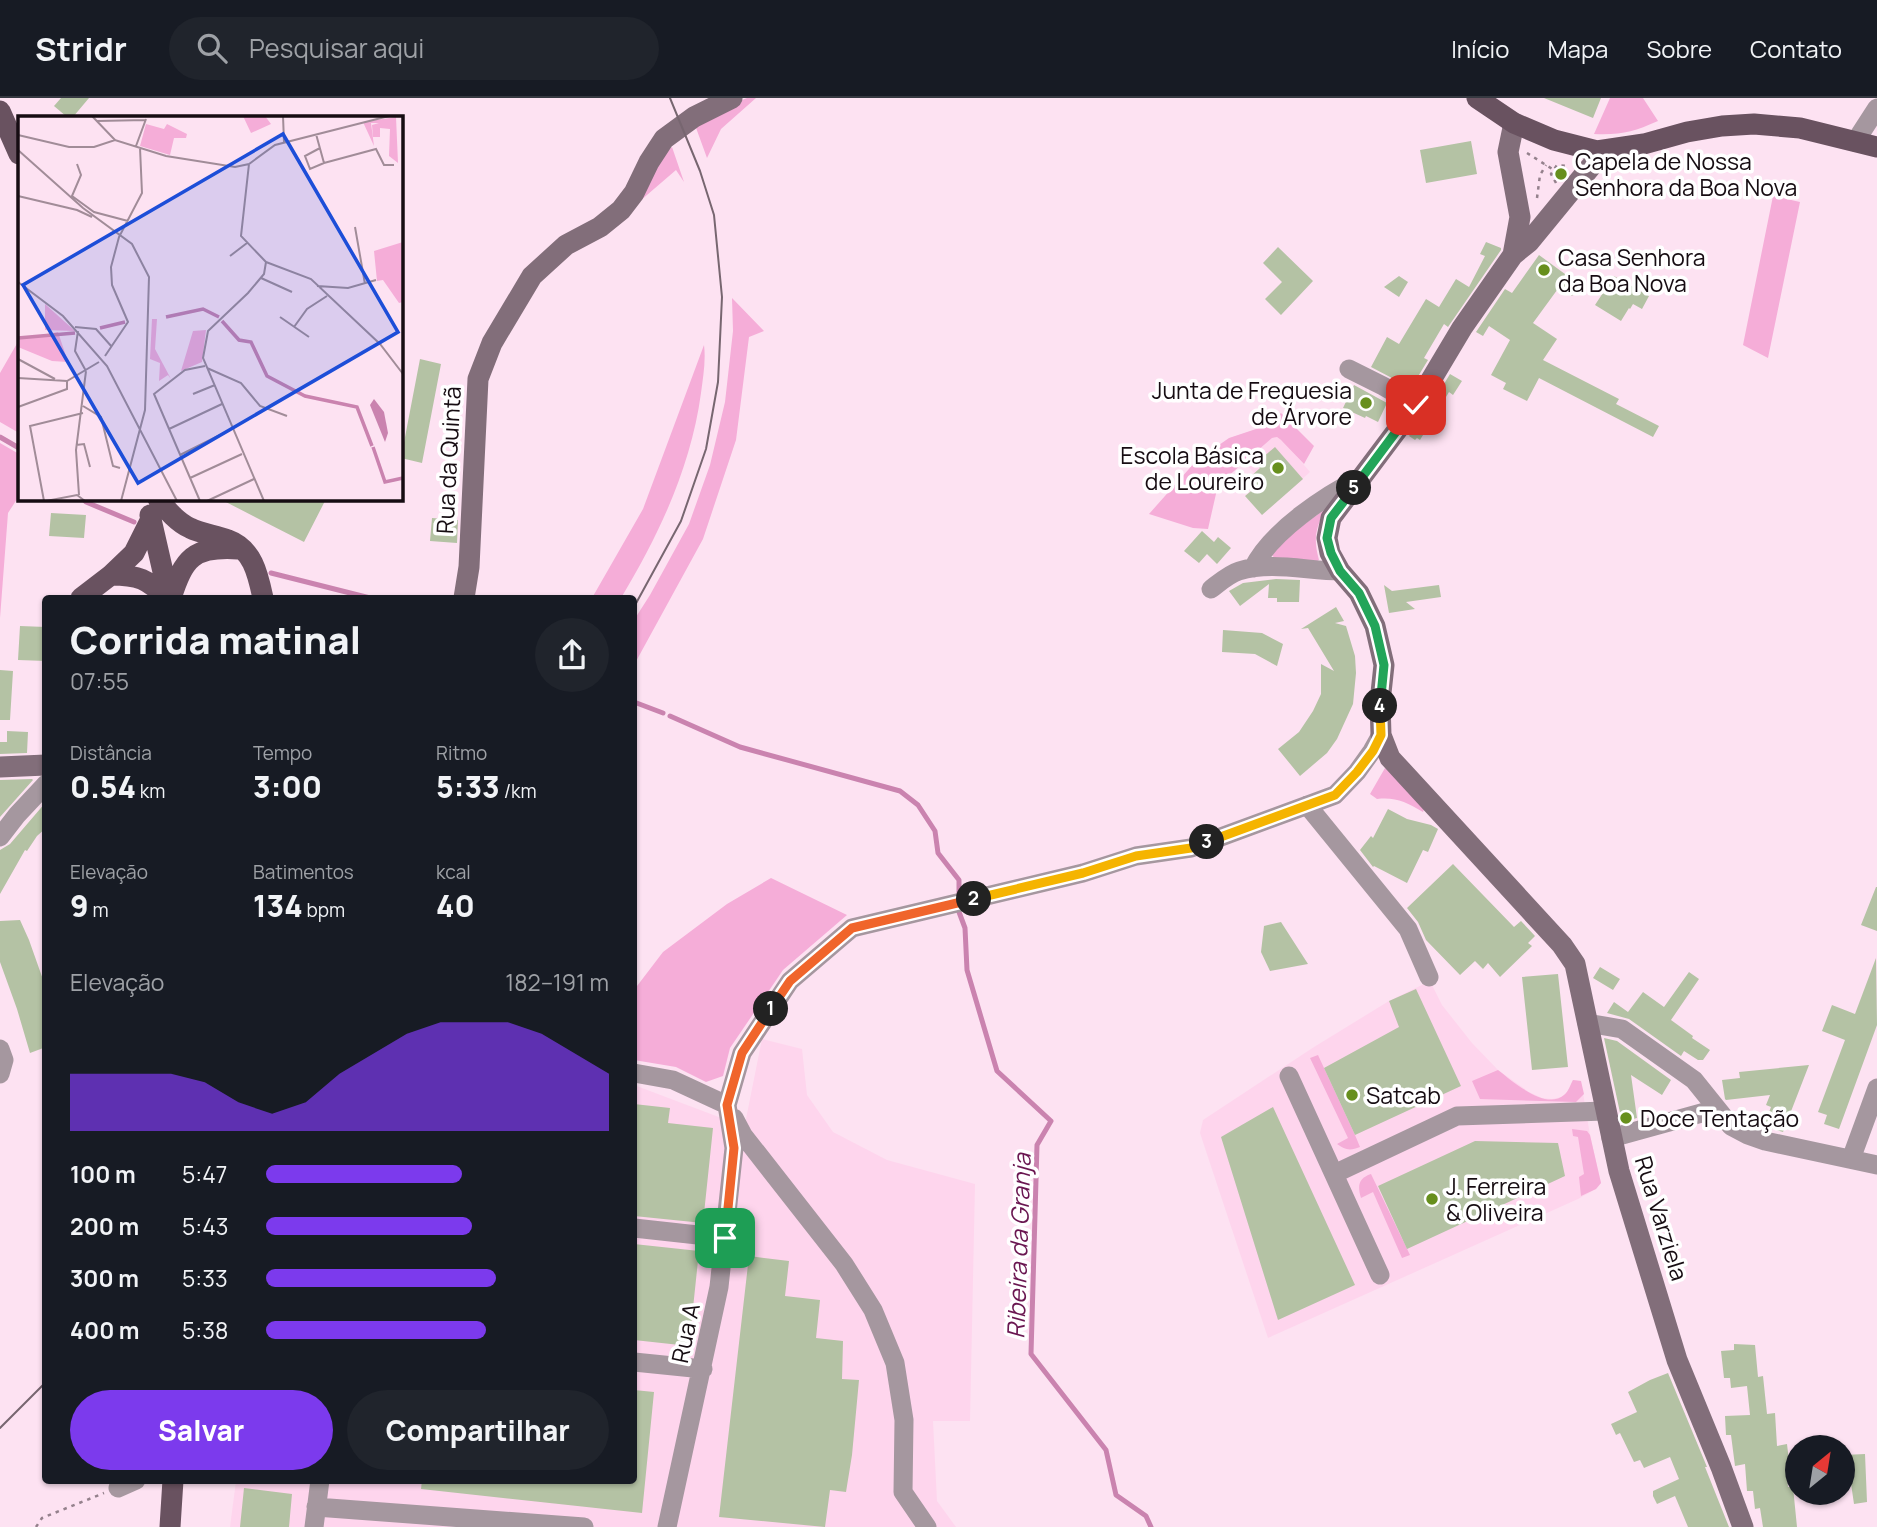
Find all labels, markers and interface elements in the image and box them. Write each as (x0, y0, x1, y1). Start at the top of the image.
search box (169, 17, 659, 80)
text: Stridr (35, 26, 127, 71)
icon: search (193, 29, 231, 67)
text: Pesquisar aqui (249, 30, 424, 66)
text: Início (1451, 32, 1509, 65)
text: Mapa (1547, 32, 1608, 65)
text: Sobre (1646, 32, 1712, 65)
text: Contato (1750, 32, 1842, 65)
inset map (18, 116, 402, 500)
place label: Capela de Nossa Senhora da Boa Nova (1575, 145, 1797, 203)
marker: Capela de Nossa Senhora da Boa Nova (1553, 166, 1569, 182)
place label: Casa Senhora da Boa Nova (1558, 241, 1706, 299)
marker: Casa Senhora da Boa Nova (1536, 262, 1552, 278)
place label: Junta de Freguesia de Árvore (1152, 374, 1352, 432)
pin (1386, 375, 1446, 435)
street label: Rua da Quintã (428, 385, 468, 535)
icon: check (1397, 386, 1435, 424)
marker: Junta de Freguesia de Árvore (1358, 395, 1374, 411)
place label: Escola Básica de Loureiro (1120, 439, 1264, 497)
marker: Escola Básica de Loureiro (1270, 460, 1286, 476)
pin: 5 (1336, 470, 1372, 506)
text: 5 (1348, 474, 1359, 500)
text: Corrida matinal (70, 613, 361, 665)
button: share (535, 618, 609, 692)
text: 07:55 (70, 665, 129, 697)
pin: 4 (1362, 688, 1398, 724)
text: 4 (1374, 692, 1385, 718)
text: Distância (70, 740, 152, 766)
text: Tempo (253, 740, 312, 766)
text: Ritmo (436, 740, 487, 766)
text: 0.54 (70, 766, 136, 807)
text: 3:00 (253, 766, 322, 807)
text: 5:33 (436, 766, 500, 807)
text: km (136, 778, 165, 804)
text: /km (500, 778, 537, 804)
pin: 3 (1190, 824, 1224, 860)
text: 3 (1201, 828, 1212, 854)
text: Elevação (70, 859, 148, 885)
text: Batimentos (253, 859, 354, 885)
text: kcal (436, 859, 471, 885)
pin: 2 (956, 882, 992, 916)
text: 9 (70, 885, 89, 926)
text: 134 (253, 885, 303, 926)
text: 40 (436, 885, 475, 926)
text: 2 (968, 885, 979, 911)
text: m (89, 897, 109, 923)
text: bpm (303, 897, 345, 923)
text: Elevação (70, 966, 164, 998)
text: 182–191 m (505, 966, 609, 998)
pin: 1 (754, 992, 788, 1026)
text: 1 (766, 995, 775, 1021)
place label: Satcab (1366, 1079, 1441, 1111)
marker: Satcab (1344, 1087, 1360, 1103)
place label: Doce Tentação (1640, 1102, 1799, 1134)
marker: Doce Tentação (1618, 1110, 1634, 1126)
water label: Ribeira da Granja (998, 1151, 1038, 1339)
street label: Rua Varziela (1628, 1152, 1696, 1284)
text: 100 m (70, 1158, 136, 1190)
text: 5:47 (182, 1158, 227, 1190)
place label: J. Ferreira & Oliveira (1446, 1170, 1546, 1228)
marker: J. Ferreira & Oliveira (1424, 1191, 1440, 1207)
pin (695, 1208, 755, 1268)
text: 200 m (70, 1210, 139, 1242)
text: 5:43 (182, 1210, 228, 1242)
icon: arrive (706, 1219, 744, 1257)
text: 300 m (70, 1262, 139, 1294)
text: 5:33 (182, 1262, 228, 1294)
street label: Rua A (663, 1300, 707, 1366)
text: 400 m (70, 1314, 140, 1346)
text: 5:38 (182, 1314, 228, 1346)
button: Salvar (70, 1390, 333, 1470)
button: Compartilhar (347, 1390, 609, 1470)
north arrow (1785, 1435, 1855, 1505)
map controls (1785, 1435, 1855, 1505)

